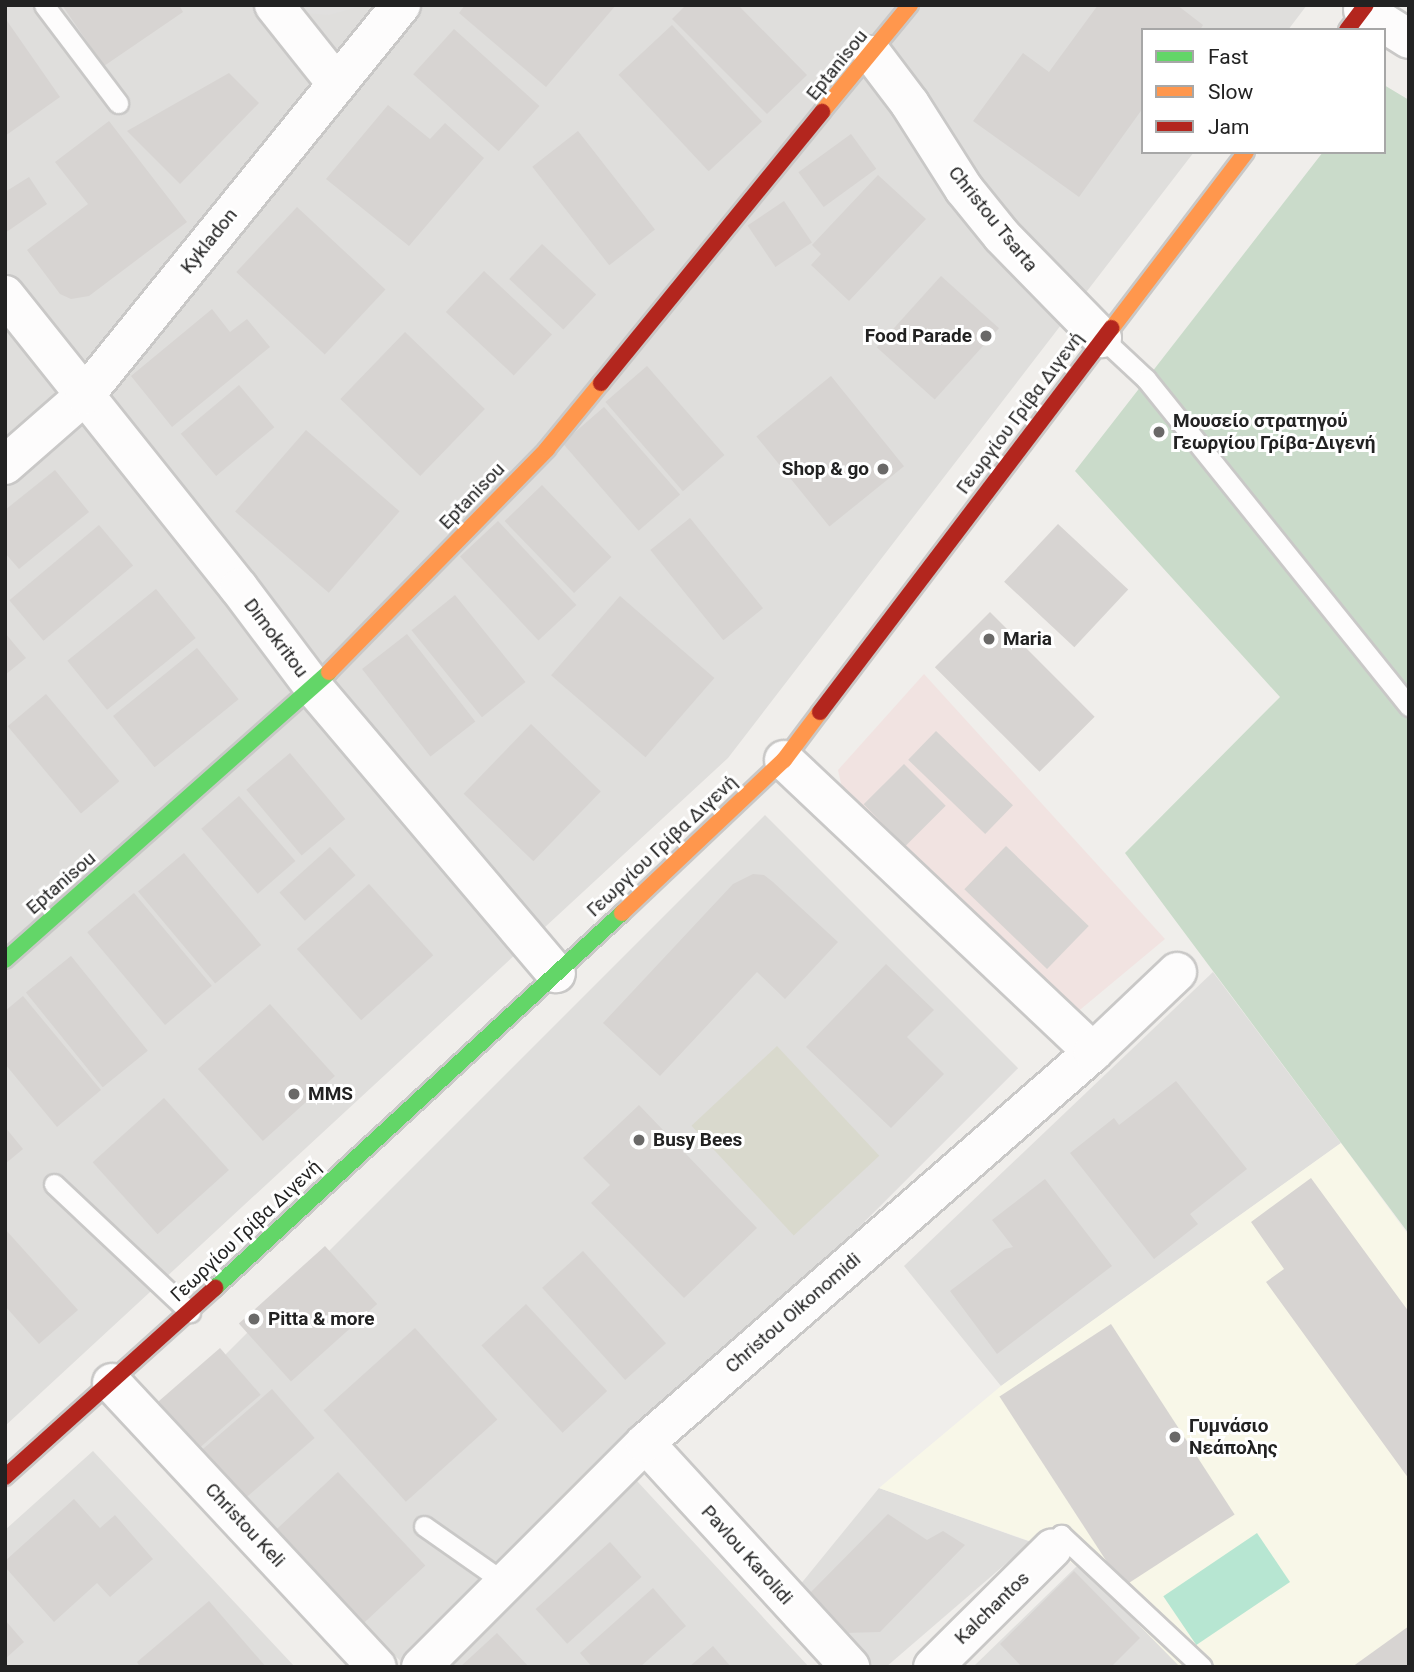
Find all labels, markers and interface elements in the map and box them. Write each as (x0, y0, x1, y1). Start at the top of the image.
street label: Eptanisou (802, 25, 872, 105)
legend (1141, 28, 1386, 154)
text: Fast (1208, 45, 1248, 69)
text: Slow (1208, 80, 1253, 104)
text: Jam (1208, 115, 1249, 139)
street label: Christou Tsarta (943, 161, 1043, 277)
street label: Kykladon (176, 204, 242, 278)
place label: Food Parade (865, 325, 972, 347)
street label: Γεωργίου Γρίβα Διγενή (952, 327, 1088, 499)
marker: Food Parade (978, 328, 994, 344)
place label: Μουσείο στρατηγού Γεωργίου Γρίβα-Διγενή (1173, 410, 1376, 454)
marker: Μουσείο στρατηγού Γεωργίου Γρίβα-Διγενή (1151, 424, 1167, 440)
street label: Eptanisou (435, 458, 509, 534)
place label: Shop & go (782, 458, 869, 480)
marker: Shop & go (875, 461, 891, 477)
street label: Dimokritou (239, 594, 313, 682)
place label: Maria (1003, 628, 1052, 650)
marker: Maria (981, 631, 997, 647)
street label: Γεωργίου Γρίβα Διγενή (582, 770, 742, 922)
street label: Eptanisou (22, 847, 100, 919)
place label: MMS (308, 1083, 353, 1105)
marker: MMS (286, 1086, 302, 1102)
place label: Busy Bees (653, 1129, 742, 1151)
marker: Busy Bees (631, 1132, 647, 1148)
street label: Γεωργίου Γρίβα Διγενή (166, 1155, 326, 1307)
street label: Christou Oikonomidi (721, 1248, 865, 1378)
place label: Pitta & more (268, 1308, 374, 1330)
marker: Pitta & more (246, 1311, 262, 1327)
place label: Γυμνάσιο Νεάπολης (1189, 1415, 1278, 1459)
marker: Γυμνάσιο Νεάπολης (1167, 1429, 1183, 1445)
street label: Christou Keli (200, 1478, 290, 1572)
street label: Pavlou Karolidi (696, 1501, 798, 1609)
street label: Kalchantos (950, 1567, 1034, 1649)

